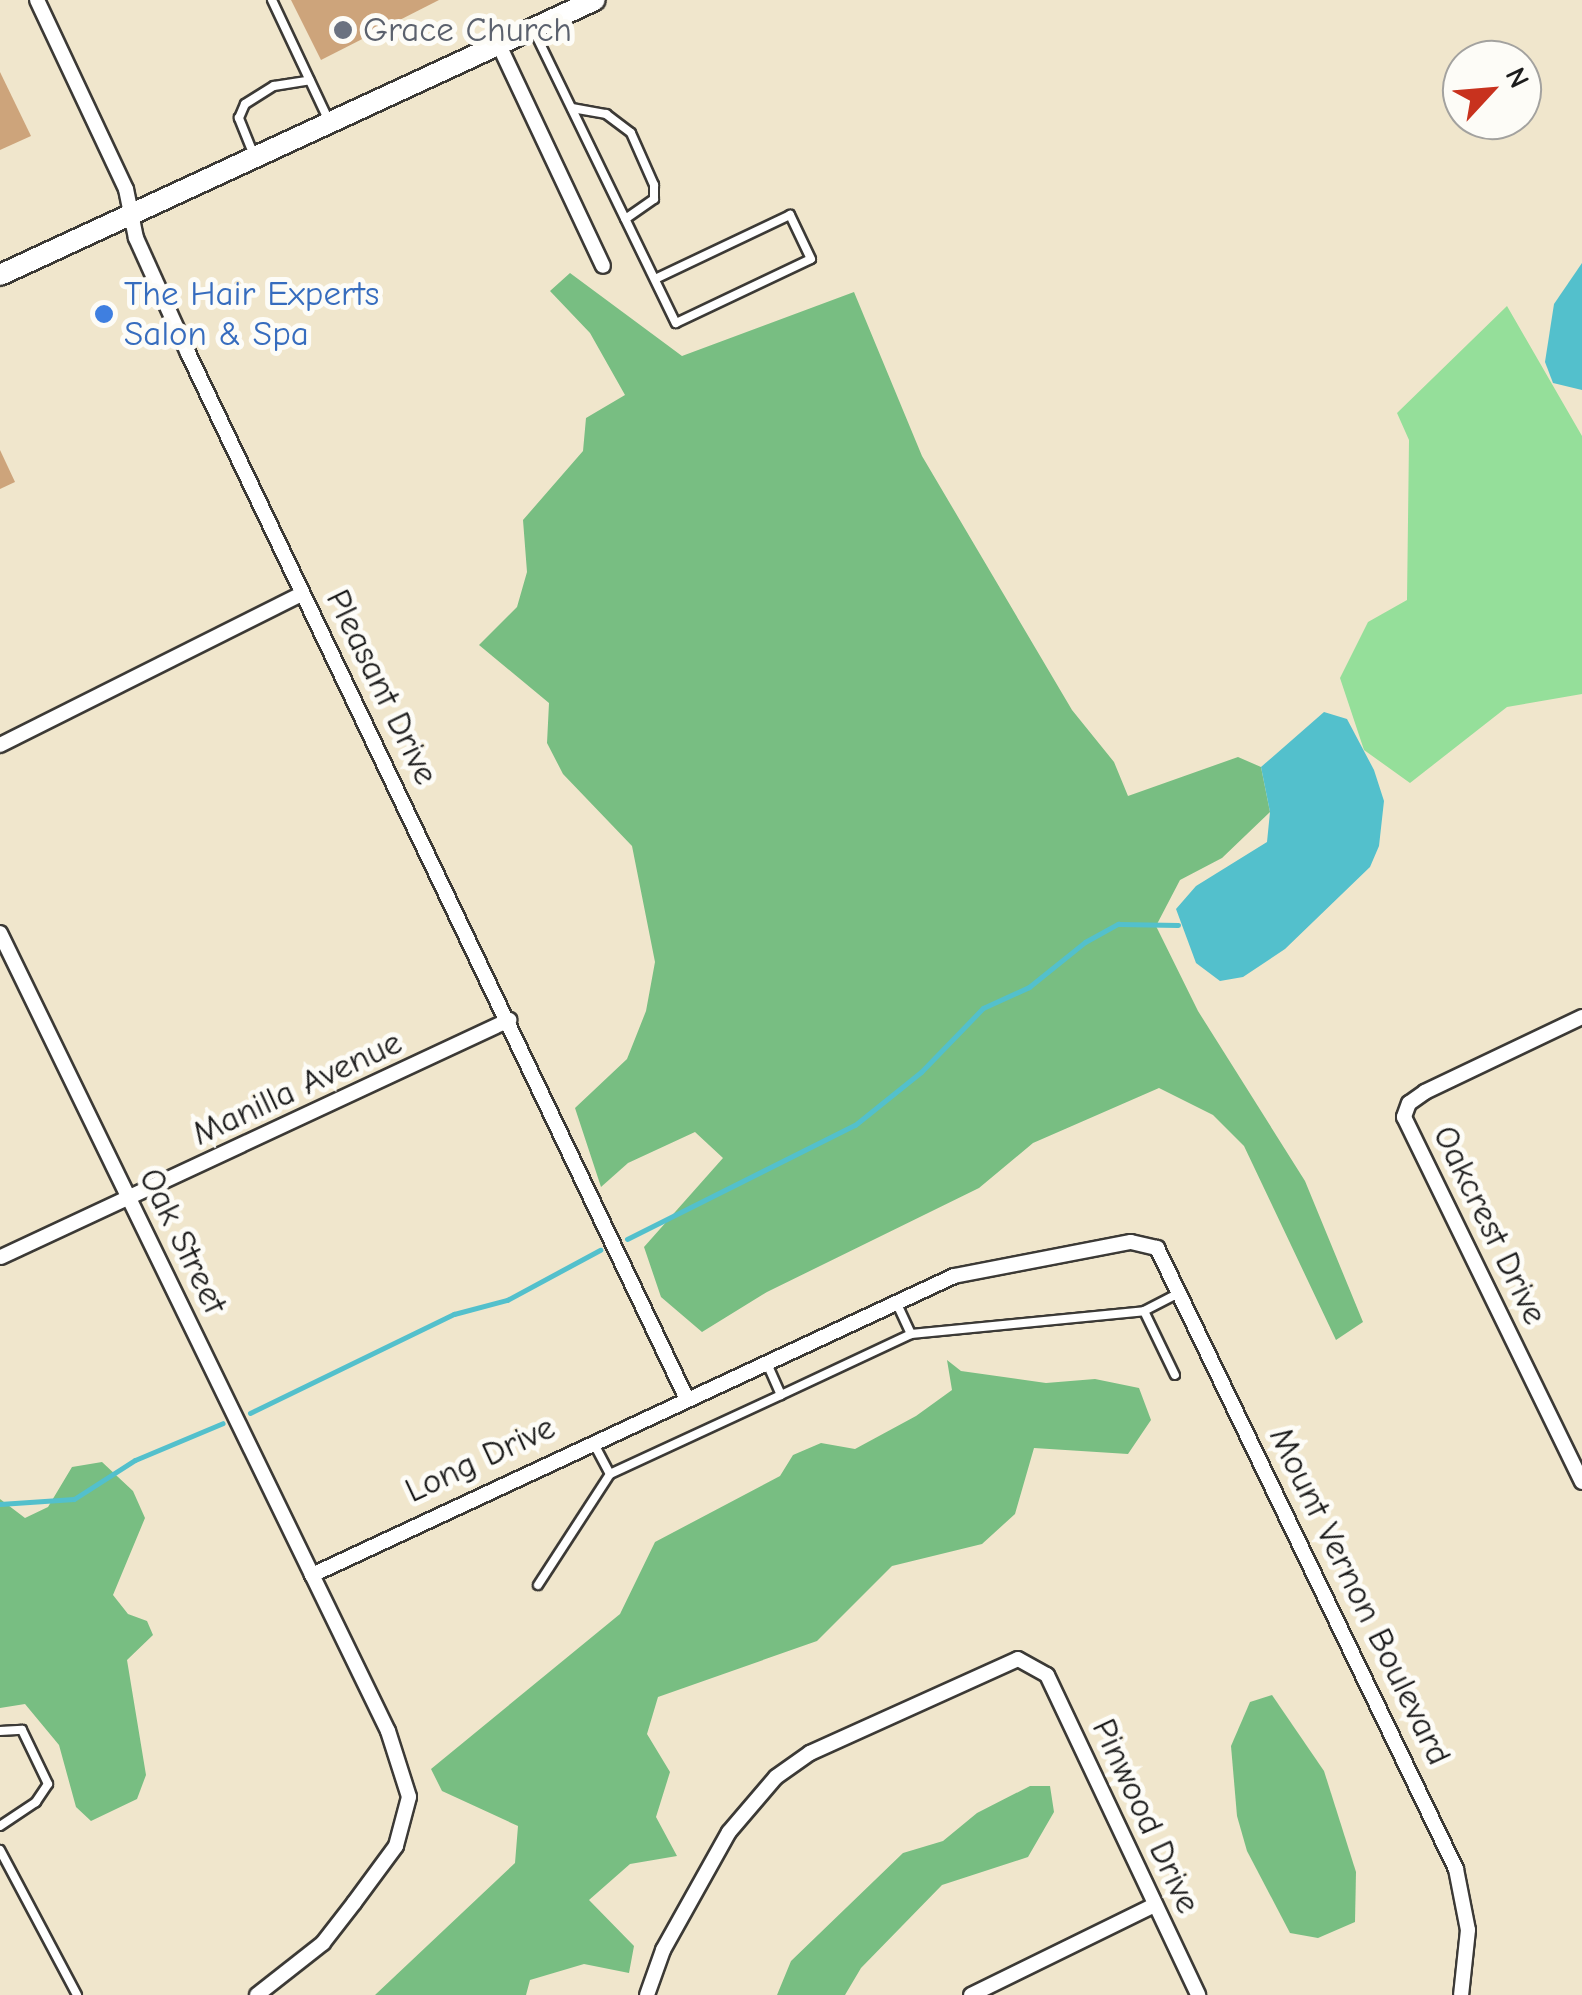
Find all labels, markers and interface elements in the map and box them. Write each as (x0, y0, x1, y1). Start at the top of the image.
place label: Grace Church (363, 9, 572, 51)
marker: Grace Church (332, 19, 354, 41)
north arrow (1442, 40, 1542, 140)
text: N (1499, 62, 1536, 93)
place label: The Hair Experts Salon & Spa (124, 273, 379, 355)
marker: The Hair Experts Salon & Spa (93, 303, 115, 325)
street label: Pleasant Drive (317, 583, 447, 791)
street label: Manilla Avenue (186, 1021, 408, 1155)
street label: Oakcrest Drive (1424, 1119, 1556, 1331)
street label: Oak Street (130, 1161, 236, 1321)
street label: Long Drive (398, 1406, 562, 1512)
street label: Mount Vernon Boulevard (1260, 1420, 1460, 1772)
street label: Pinwood Drive (1083, 1712, 1209, 1920)

